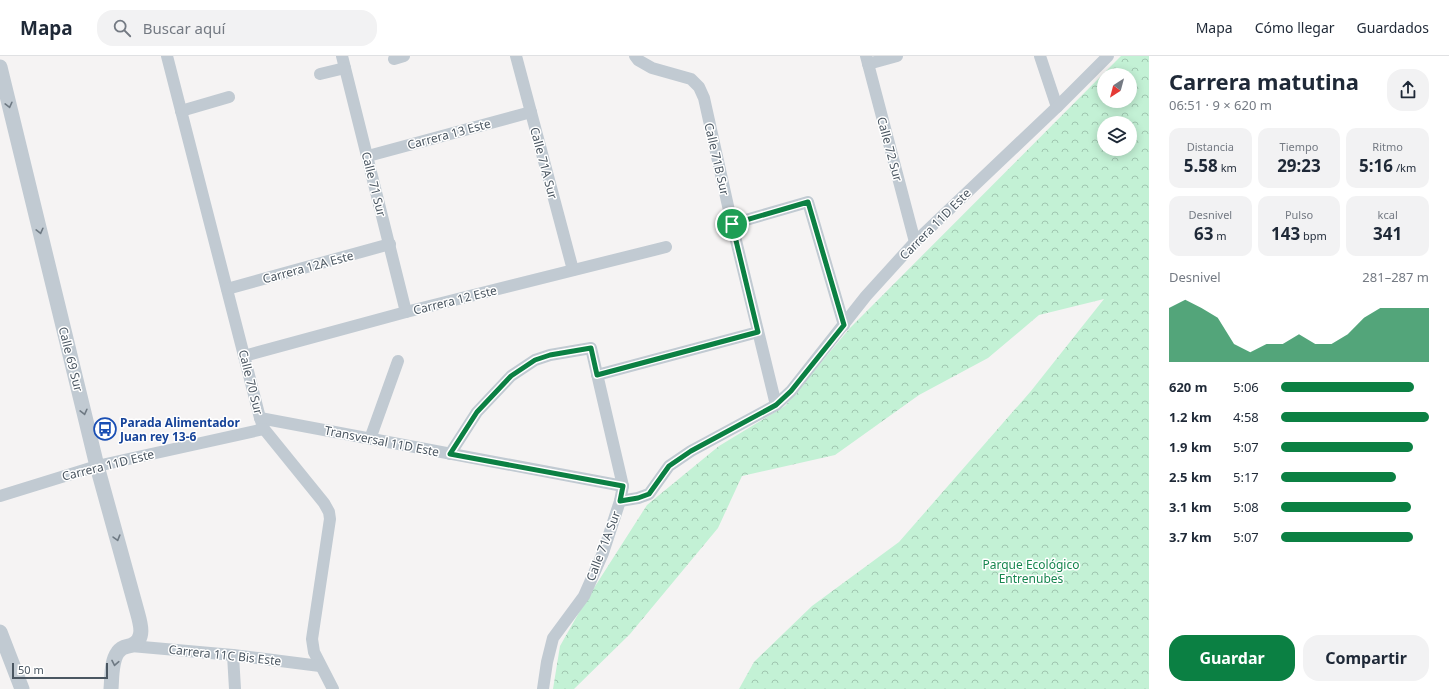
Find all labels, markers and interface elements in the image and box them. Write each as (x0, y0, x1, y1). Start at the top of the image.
search box (97, 10, 377, 46)
text: Mapa (20, 15, 73, 41)
icon: search (111, 17, 133, 39)
text: Buscar aquí (143, 18, 225, 38)
text: Mapa (1196, 18, 1233, 37)
text: Cómo llegar (1255, 18, 1335, 37)
text: Guardados (1357, 18, 1429, 37)
text: Carrera matutina (1169, 66, 1359, 96)
north arrow (1097, 68, 1137, 108)
map controls (1097, 68, 1137, 156)
button: share (1387, 69, 1429, 111)
text: 06:51 · 9 × 620 m (1169, 96, 1272, 114)
one-way arrow (5, 102, 13, 108)
street label: Carrera 13 Este (405, 115, 493, 153)
street label: Calle 72 Sur (873, 115, 907, 183)
button: layers (1097, 116, 1137, 156)
street label: Calle 71B Sur (700, 121, 734, 197)
street label: Calle 71A Sur (526, 125, 562, 201)
text: Distancia (1187, 139, 1234, 154)
text: Tiempo (1280, 139, 1318, 154)
text: Ritmo (1372, 139, 1403, 154)
street label: Calle 71 Sur (358, 150, 390, 218)
text: 5.58 (1184, 154, 1218, 177)
text: 29:23 (1277, 154, 1321, 177)
text: 5:16 (1359, 154, 1393, 177)
text: km (1218, 160, 1237, 175)
text: /km (1393, 160, 1416, 175)
street label: Carrera 11D Este (896, 184, 975, 263)
pin (715, 207, 749, 241)
text: Desnivel (1188, 207, 1232, 222)
text: Pulso (1285, 207, 1313, 222)
text: kcal (1378, 207, 1398, 222)
icon: arrive (721, 213, 743, 235)
text: 63 (1194, 222, 1213, 245)
text: 143 (1271, 222, 1300, 245)
text: 341 (1373, 222, 1402, 245)
one-way arrow (35, 228, 44, 235)
text: m (1213, 228, 1227, 243)
text: bpm (1300, 228, 1327, 243)
street label: Carrera 12A Este (261, 247, 356, 287)
text: Desnivel (1169, 268, 1221, 286)
text: 281–287 m (1362, 268, 1429, 286)
street label: Carrera 12 Este (411, 281, 499, 319)
street label: Calle 69 Sur (55, 325, 87, 393)
street label: Calle 70 Sur (235, 348, 267, 416)
text: 620 m (1169, 378, 1207, 396)
text: 5:06 (1233, 378, 1259, 396)
text: 1.2 km (1169, 408, 1212, 426)
text: 4:58 (1233, 408, 1259, 426)
one-way arrow (79, 409, 87, 415)
place label: Parada Alimentador Juan rey 13-6 (119, 414, 240, 445)
bus stop icon: Parada Alimentador Juan rey 13-6 (92, 416, 118, 442)
street label: Transversal 11D Este (323, 422, 441, 460)
text: 1.9 km (1169, 438, 1212, 456)
text: 5:07 (1233, 438, 1259, 456)
street label: Carrera 11D Este (60, 445, 156, 485)
text: 2.5 km (1169, 468, 1212, 486)
text: 5:17 (1233, 468, 1259, 486)
text: 3.1 km (1169, 498, 1212, 516)
text: 5:08 (1233, 498, 1259, 516)
street label: Calle 71A Sur (582, 508, 624, 584)
text: 3.7 km (1169, 528, 1212, 546)
text: 5:07 (1233, 528, 1259, 546)
one-way arrow (112, 534, 121, 541)
park label: Parque Ecológico Entrenubes (983, 556, 1079, 587)
button: Guardar (1169, 635, 1295, 681)
button: Compartir (1303, 635, 1429, 681)
street label: Carrera 11C Bis Este (168, 641, 282, 669)
one-way arrow (111, 660, 119, 666)
scale bar (12, 661, 108, 680)
text: 50 m (18, 662, 44, 677)

